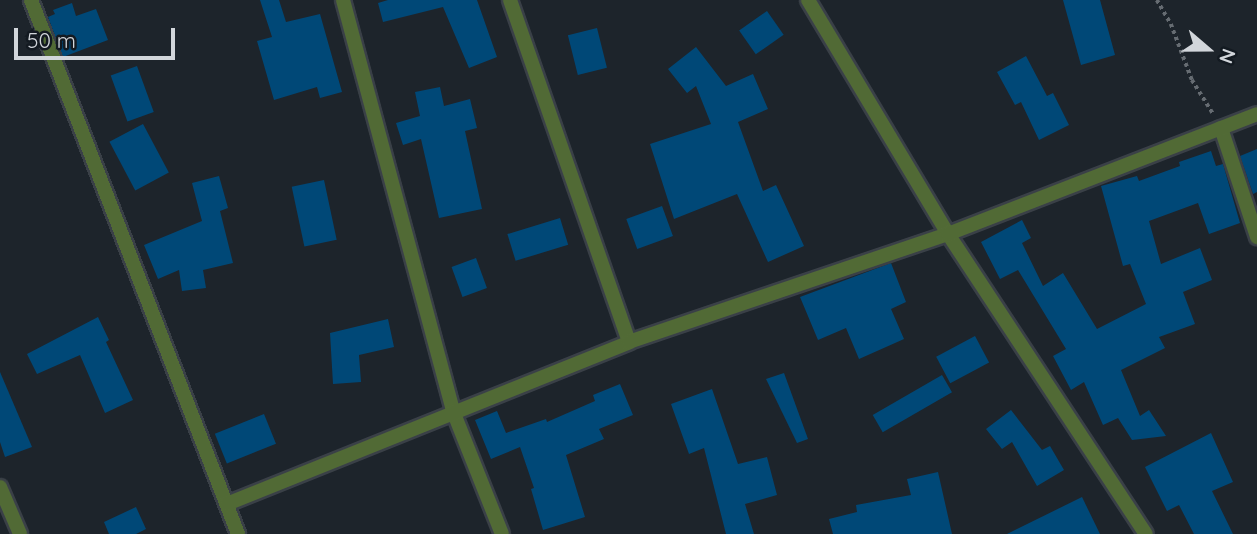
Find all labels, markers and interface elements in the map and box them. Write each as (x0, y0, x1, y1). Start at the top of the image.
scale bar (18, 14, 178, 58)
north arrow (1173, 14, 1243, 84)
text: 50 m (27, 27, 76, 53)
text: N (1214, 46, 1241, 67)

